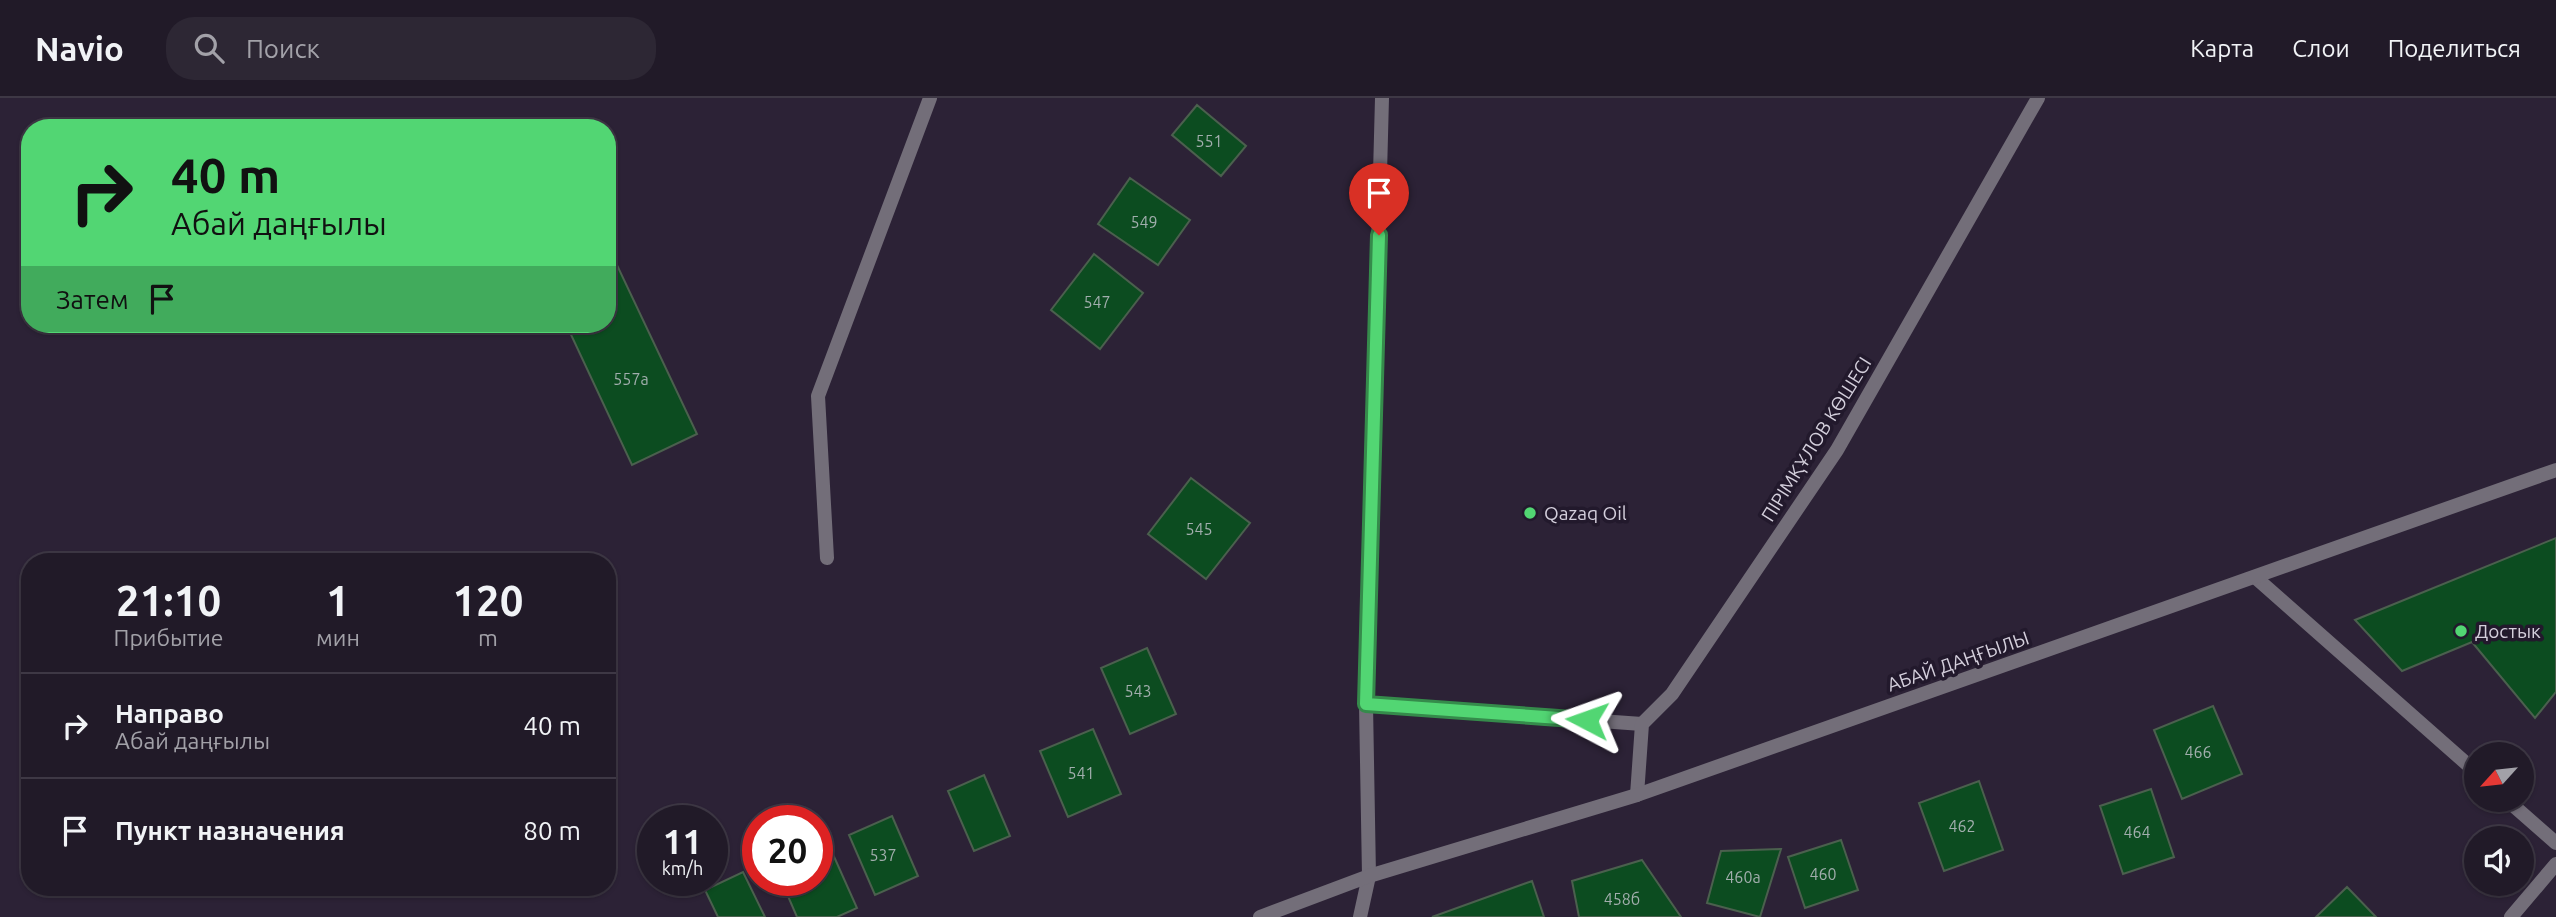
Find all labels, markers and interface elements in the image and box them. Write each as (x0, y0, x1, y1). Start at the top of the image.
search box (166, 17, 656, 80)
icon: search (190, 29, 228, 67)
text: Navio (35, 30, 124, 67)
text: Поиск (246, 34, 320, 63)
text: Карта (2190, 35, 2254, 62)
text: Слои (2292, 35, 2350, 62)
text: Поделиться (2388, 35, 2521, 62)
house number: 551 (1195, 132, 1223, 150)
icon: right (56, 147, 147, 238)
text: 40 m (171, 147, 280, 202)
pin (1349, 163, 1409, 235)
icon: arrive (1360, 174, 1398, 212)
text: Абай даңғылы (171, 205, 387, 241)
house number: 549 (1130, 213, 1158, 231)
icon: arrive (143, 280, 181, 318)
text: Затем (56, 285, 129, 314)
house number: 547 (1083, 293, 1111, 311)
street label: ПІРІМҚҰЛОВ КӨШЕСІ (1756, 353, 1876, 525)
house number: 557а (613, 370, 649, 388)
place label: Qazaq Oil (1544, 502, 1627, 524)
marker: Qazaq Oil (1522, 505, 1538, 521)
house number: 545 (1185, 520, 1213, 538)
text: 21:10 (116, 577, 221, 624)
text: 1 (326, 577, 350, 624)
text: 120 (452, 577, 523, 624)
place label: Достык (2475, 620, 2541, 642)
marker: Достык (2453, 623, 2469, 639)
text: Прибытие (114, 625, 224, 650)
text: мин (316, 625, 360, 650)
text: m (478, 625, 498, 650)
street label: АБАЙ ДАҢҒЫЛЫ (1884, 626, 2032, 696)
house number: 543 (1124, 682, 1152, 700)
position arrow (1550, 683, 1624, 757)
text: Направо (115, 699, 224, 728)
icon: right (56, 707, 94, 745)
text: 40 m (523, 711, 581, 740)
text: Абай даңғылы (115, 728, 270, 753)
north arrow (2464, 742, 2534, 812)
map controls (2464, 742, 2534, 896)
house number: 466 (2184, 743, 2212, 761)
house number: 541 (1067, 764, 1095, 782)
speed limit sign: 20 (742, 805, 833, 896)
icon: arrive (56, 812, 94, 850)
text: Пункт назначения (115, 816, 345, 845)
text: 80 m (523, 816, 581, 845)
house number: 462 (1948, 817, 1976, 835)
text: 11 (663, 821, 702, 861)
house number: 464 (2123, 823, 2151, 841)
button: sound (2464, 826, 2534, 896)
house number: 537 (869, 846, 897, 864)
text: km/h (662, 858, 703, 878)
house number: 460 (1809, 865, 1837, 883)
house number: 460а (1725, 868, 1761, 886)
house number: 458б (1604, 890, 1640, 908)

